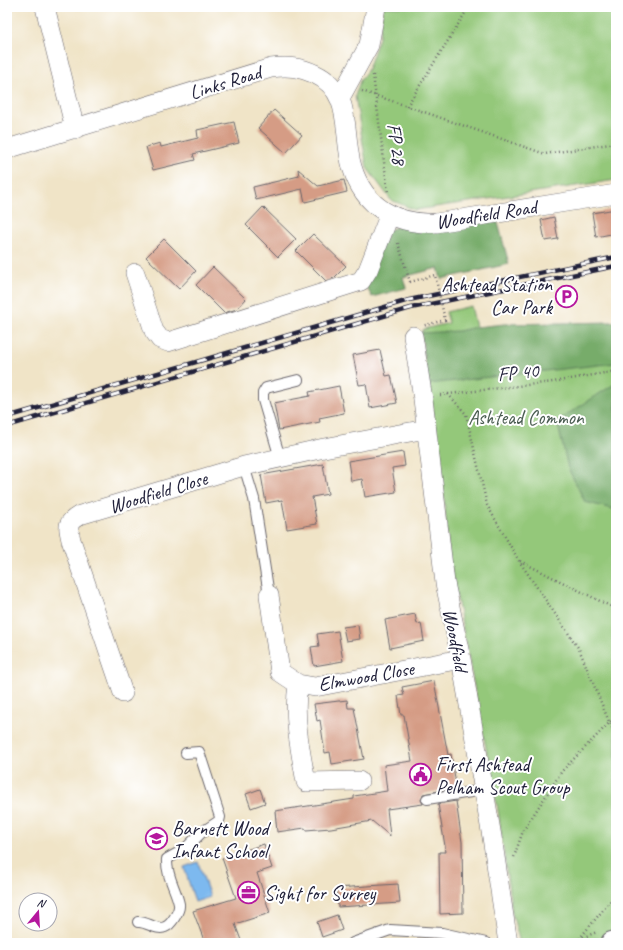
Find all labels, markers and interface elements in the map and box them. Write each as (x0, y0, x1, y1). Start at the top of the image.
street label: Links Road (186, 59, 267, 105)
street label: FP 28 (381, 122, 412, 168)
street label: Woodfield Road (434, 194, 541, 235)
place label: Ashtead Station Car Park (441, 272, 554, 320)
parking icon: Ashtead Station Car Park (554, 283, 580, 309)
street label: FP 40 (496, 358, 542, 387)
park label: Ashtead Common (468, 405, 585, 430)
street label: Woodfield Close (106, 465, 212, 519)
street label: Woodfield (437, 607, 474, 677)
street label: Elmwood Close (316, 656, 417, 697)
place label: First Ashtead Pelham Scout Group (436, 752, 571, 800)
public building icon: First Ashtead Pelham Scout Group (407, 762, 433, 788)
place label: Barnett Wood Infant School (172, 816, 271, 864)
school or university icon: Barnett Wood Infant School (144, 826, 170, 852)
office icon: Sight for Surrey (236, 880, 262, 906)
place label: Sight for Surrey (264, 881, 376, 906)
north arrow (18, 892, 58, 932)
text: N (36, 895, 49, 911)

